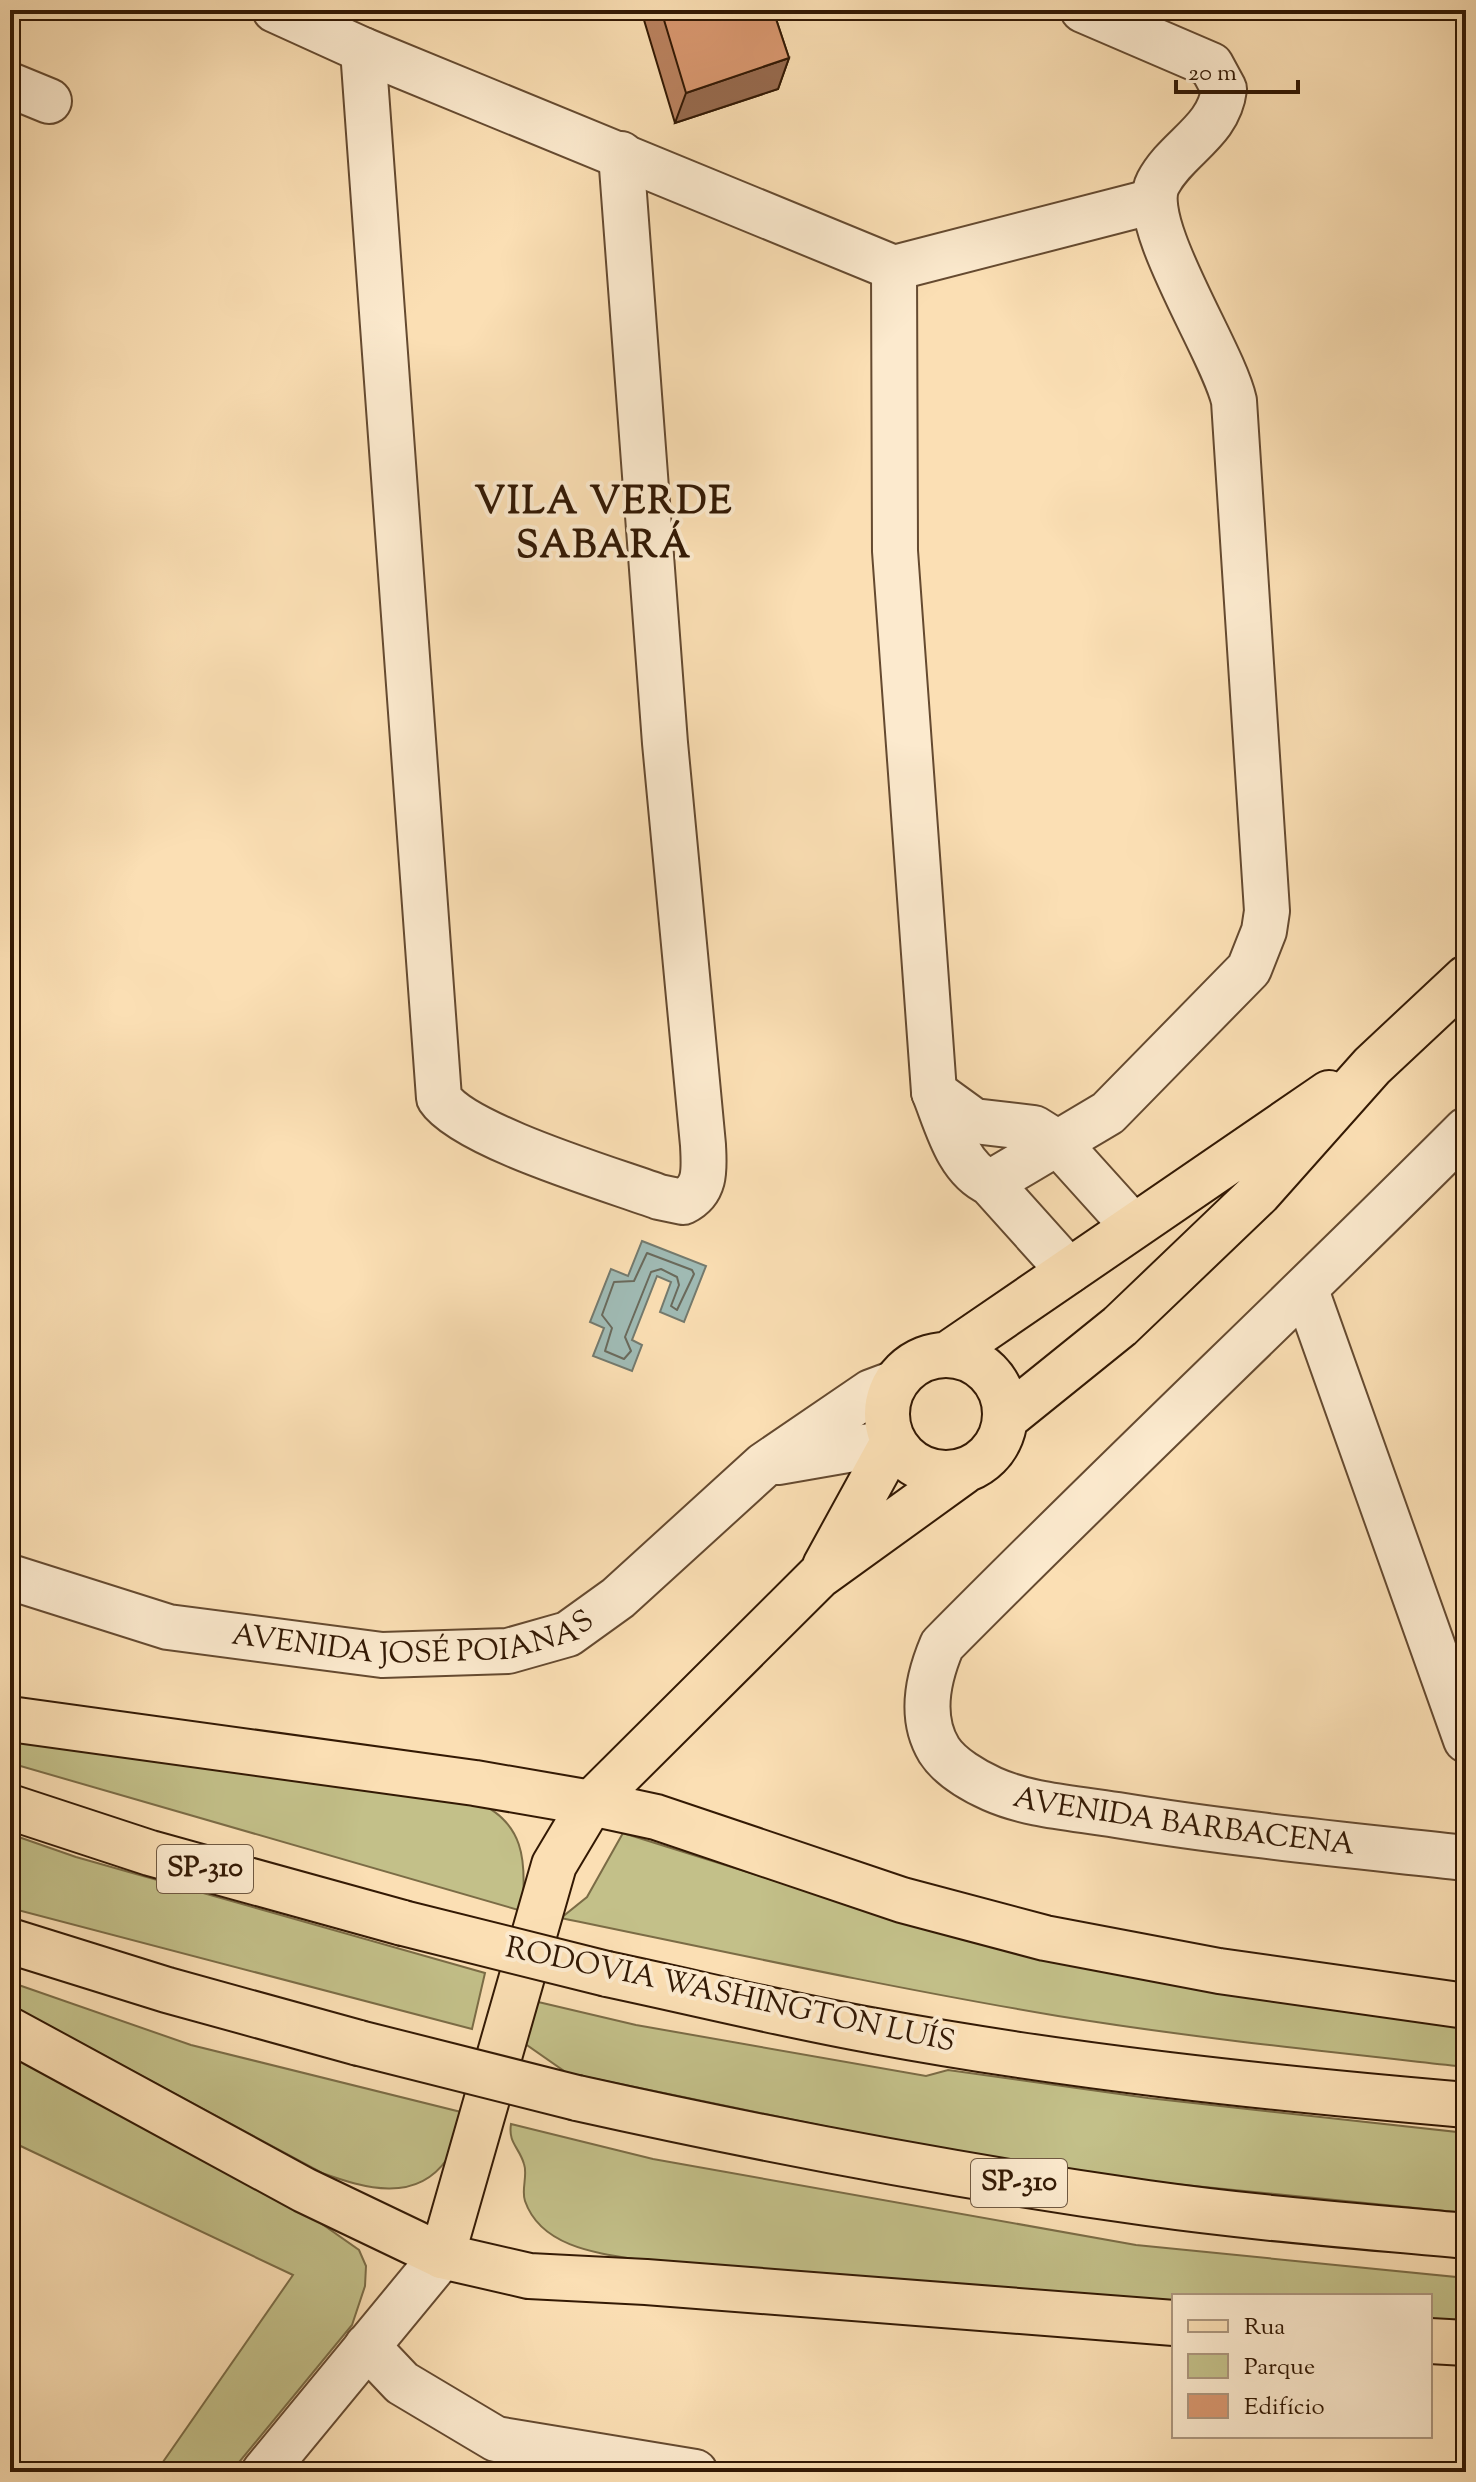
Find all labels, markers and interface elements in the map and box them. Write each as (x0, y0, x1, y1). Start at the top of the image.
scale bar (1176, 44, 1298, 94)
text: 20 m (1188, 57, 1237, 91)
district label: VILA VERDE SABARÁ (475, 477, 733, 575)
street label: AVENIDA JOSÉ POIANAS (229, 1600, 603, 1677)
street label: AVENIDA BARBACENA (1009, 1776, 1357, 1867)
road number: SP-310 (157, 1845, 253, 1893)
street label: RODOVIA WASHINGTON LUÍS (501, 1927, 959, 2065)
road number: SP-310 (971, 2159, 1067, 2207)
legend (1172, 2294, 1432, 2438)
text: Rua (1244, 2311, 1285, 2345)
text: Parque (1244, 2351, 1315, 2385)
text: Edifício (1244, 2391, 1325, 2425)

